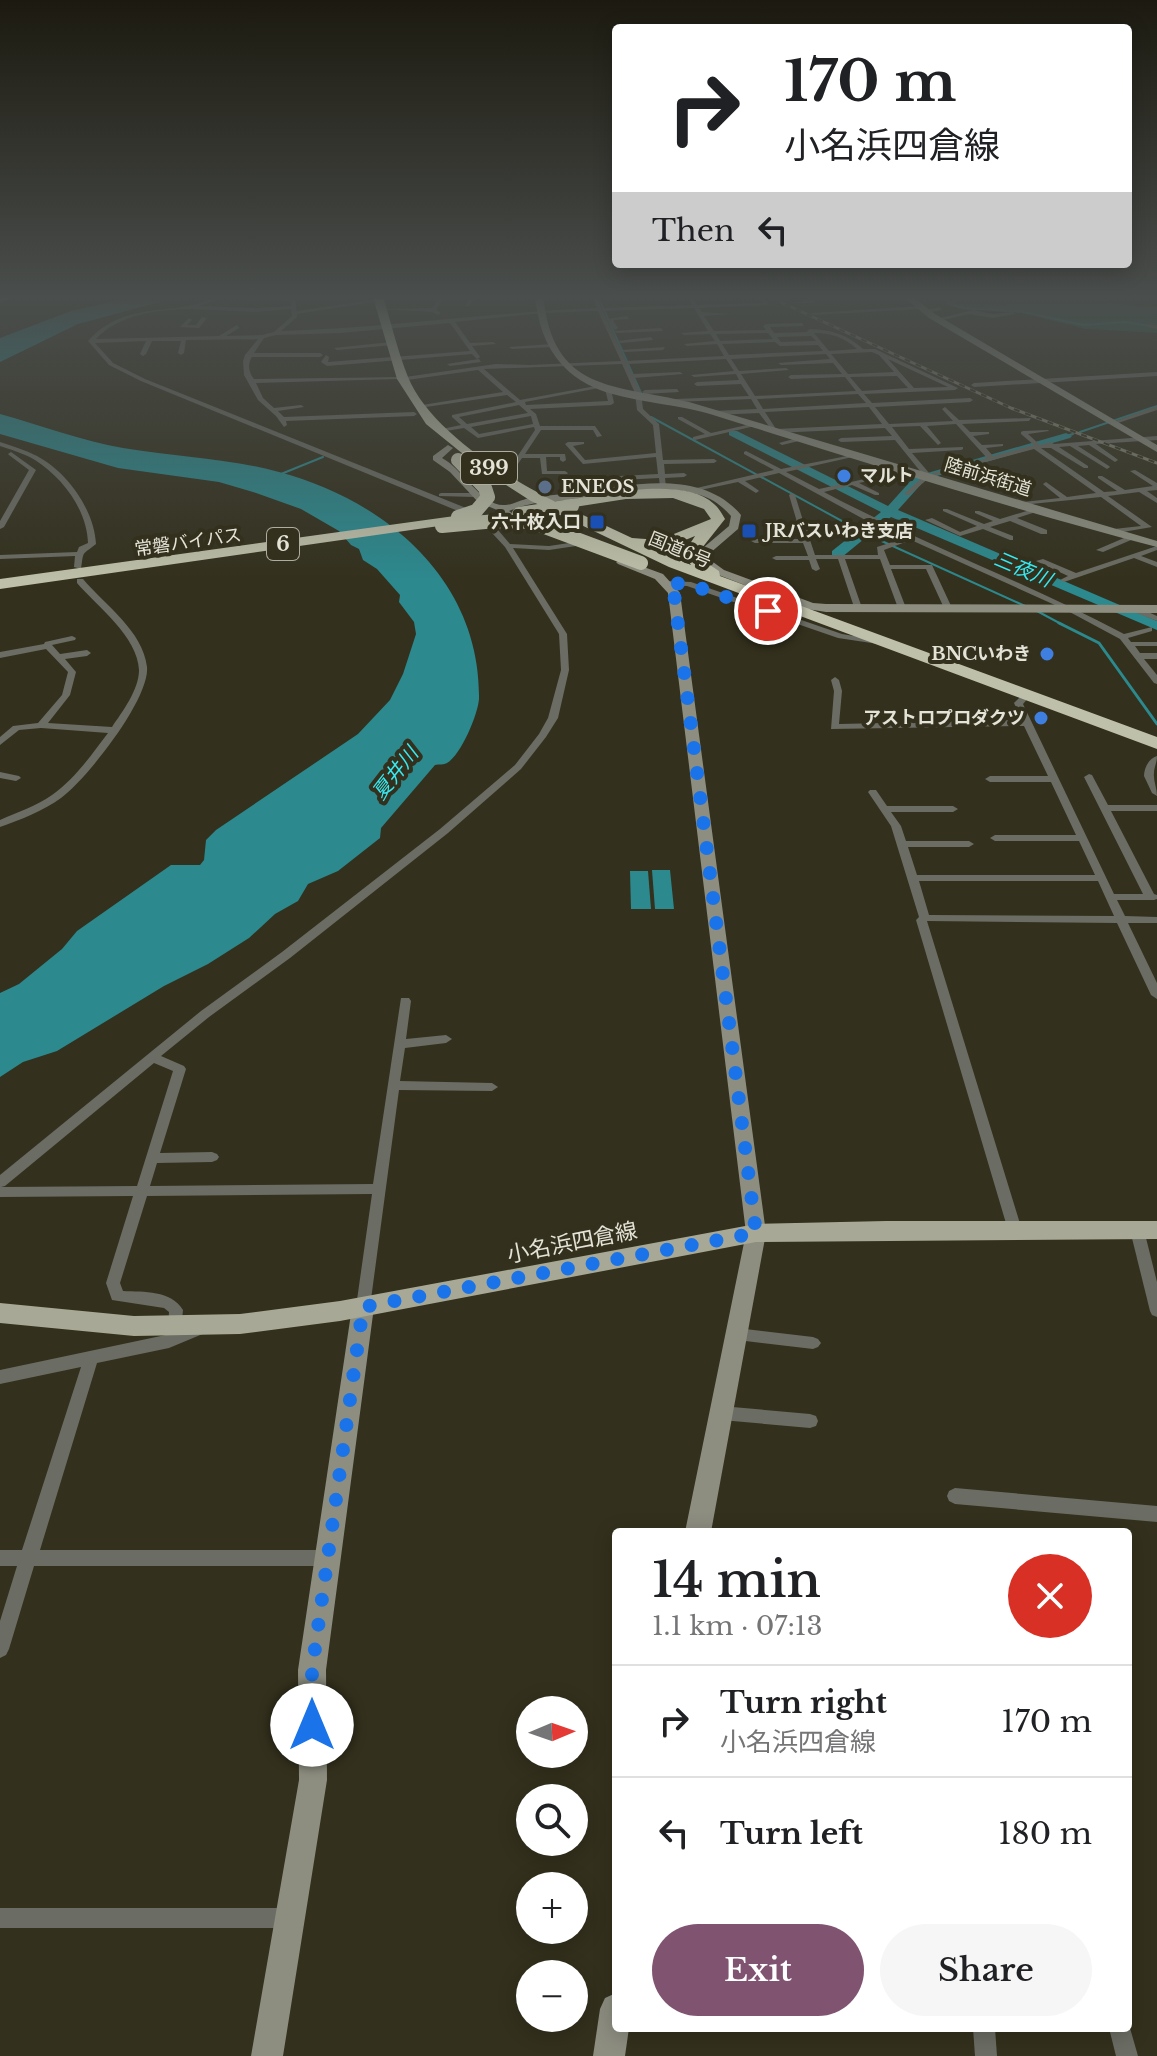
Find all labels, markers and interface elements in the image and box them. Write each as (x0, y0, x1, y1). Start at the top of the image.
text: 170 m (784, 47, 956, 116)
icon: right (652, 56, 756, 160)
text: 小名浜四倉線 (784, 123, 1000, 168)
icon: left (751, 208, 795, 252)
text: Then (652, 212, 735, 249)
road number: 399 (461, 452, 517, 484)
street label: 陸前浜街道 (942, 453, 1034, 501)
place label: マルト (860, 465, 914, 487)
marker: マルト (835, 467, 853, 485)
place label: ENEOS (561, 476, 634, 498)
marker: ENEOS (536, 478, 554, 496)
place label: 六十枚入口 (491, 511, 581, 533)
marker: 六十枚入口 (588, 513, 606, 531)
place label: JRバスいわき支店 (761, 520, 913, 542)
marker: JRバスいわき支店 (740, 522, 758, 540)
street label: 常磐バイパス (133, 524, 243, 560)
road number: 6 (267, 528, 299, 560)
street label: 国道6号 (645, 528, 715, 572)
water label: 三夜川 (991, 546, 1057, 593)
pin (734, 577, 802, 645)
icon: arrive (746, 589, 790, 633)
place label: BNCいわき (931, 643, 1031, 665)
marker: BNCいわき (1038, 645, 1056, 663)
place label: アストロプロダクツ (863, 707, 1025, 729)
marker: アストロプロダクツ (1032, 709, 1050, 727)
water label: 夏井川 (367, 740, 424, 804)
street label: 小名浜四倉線 (505, 1217, 639, 1268)
text: 14 min (652, 1550, 821, 1610)
button: close (1008, 1554, 1092, 1638)
text: 1.1 km · 07:13 (652, 1610, 822, 1642)
position arrow (270, 1683, 354, 1767)
text: Turn right (720, 1684, 887, 1721)
north arrow (516, 1696, 588, 1768)
map controls (516, 1696, 588, 2032)
icon: right (652, 1699, 696, 1743)
text: 170 m (1001, 1703, 1092, 1740)
text: 小名浜四倉線 (720, 1726, 876, 1758)
button: search (516, 1784, 588, 1856)
icon: left (652, 1811, 696, 1855)
text: Turn left (720, 1815, 863, 1852)
text: 180 m (998, 1815, 1092, 1852)
button: + (516, 1872, 588, 1944)
button: Exit (652, 1924, 864, 2016)
button: Share (880, 1924, 1092, 2016)
button: − (516, 1960, 588, 2032)

